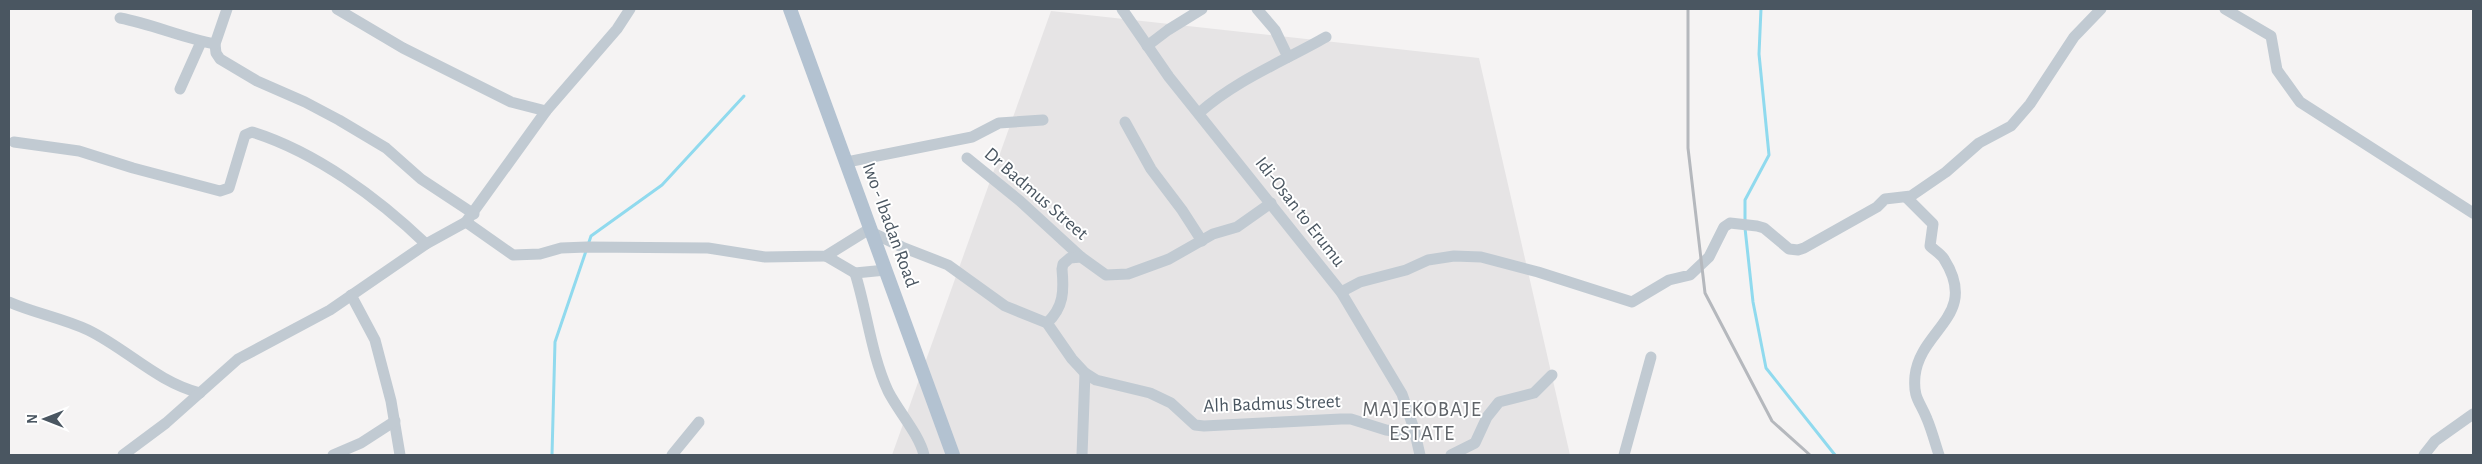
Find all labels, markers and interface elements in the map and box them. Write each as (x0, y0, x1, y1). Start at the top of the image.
street label: Dr Badmus Street (981, 144, 1091, 244)
street label: Idi-Osan to Erumu (1251, 154, 1349, 271)
street label: Iwo - Ibadan Road (859, 160, 921, 290)
street label: Alh Badmus Street (1203, 392, 1341, 416)
north arrow (20, 394, 70, 444)
district label: MAJEKOBAJE ESTATE (1362, 399, 1482, 444)
text: N (26, 414, 40, 424)

